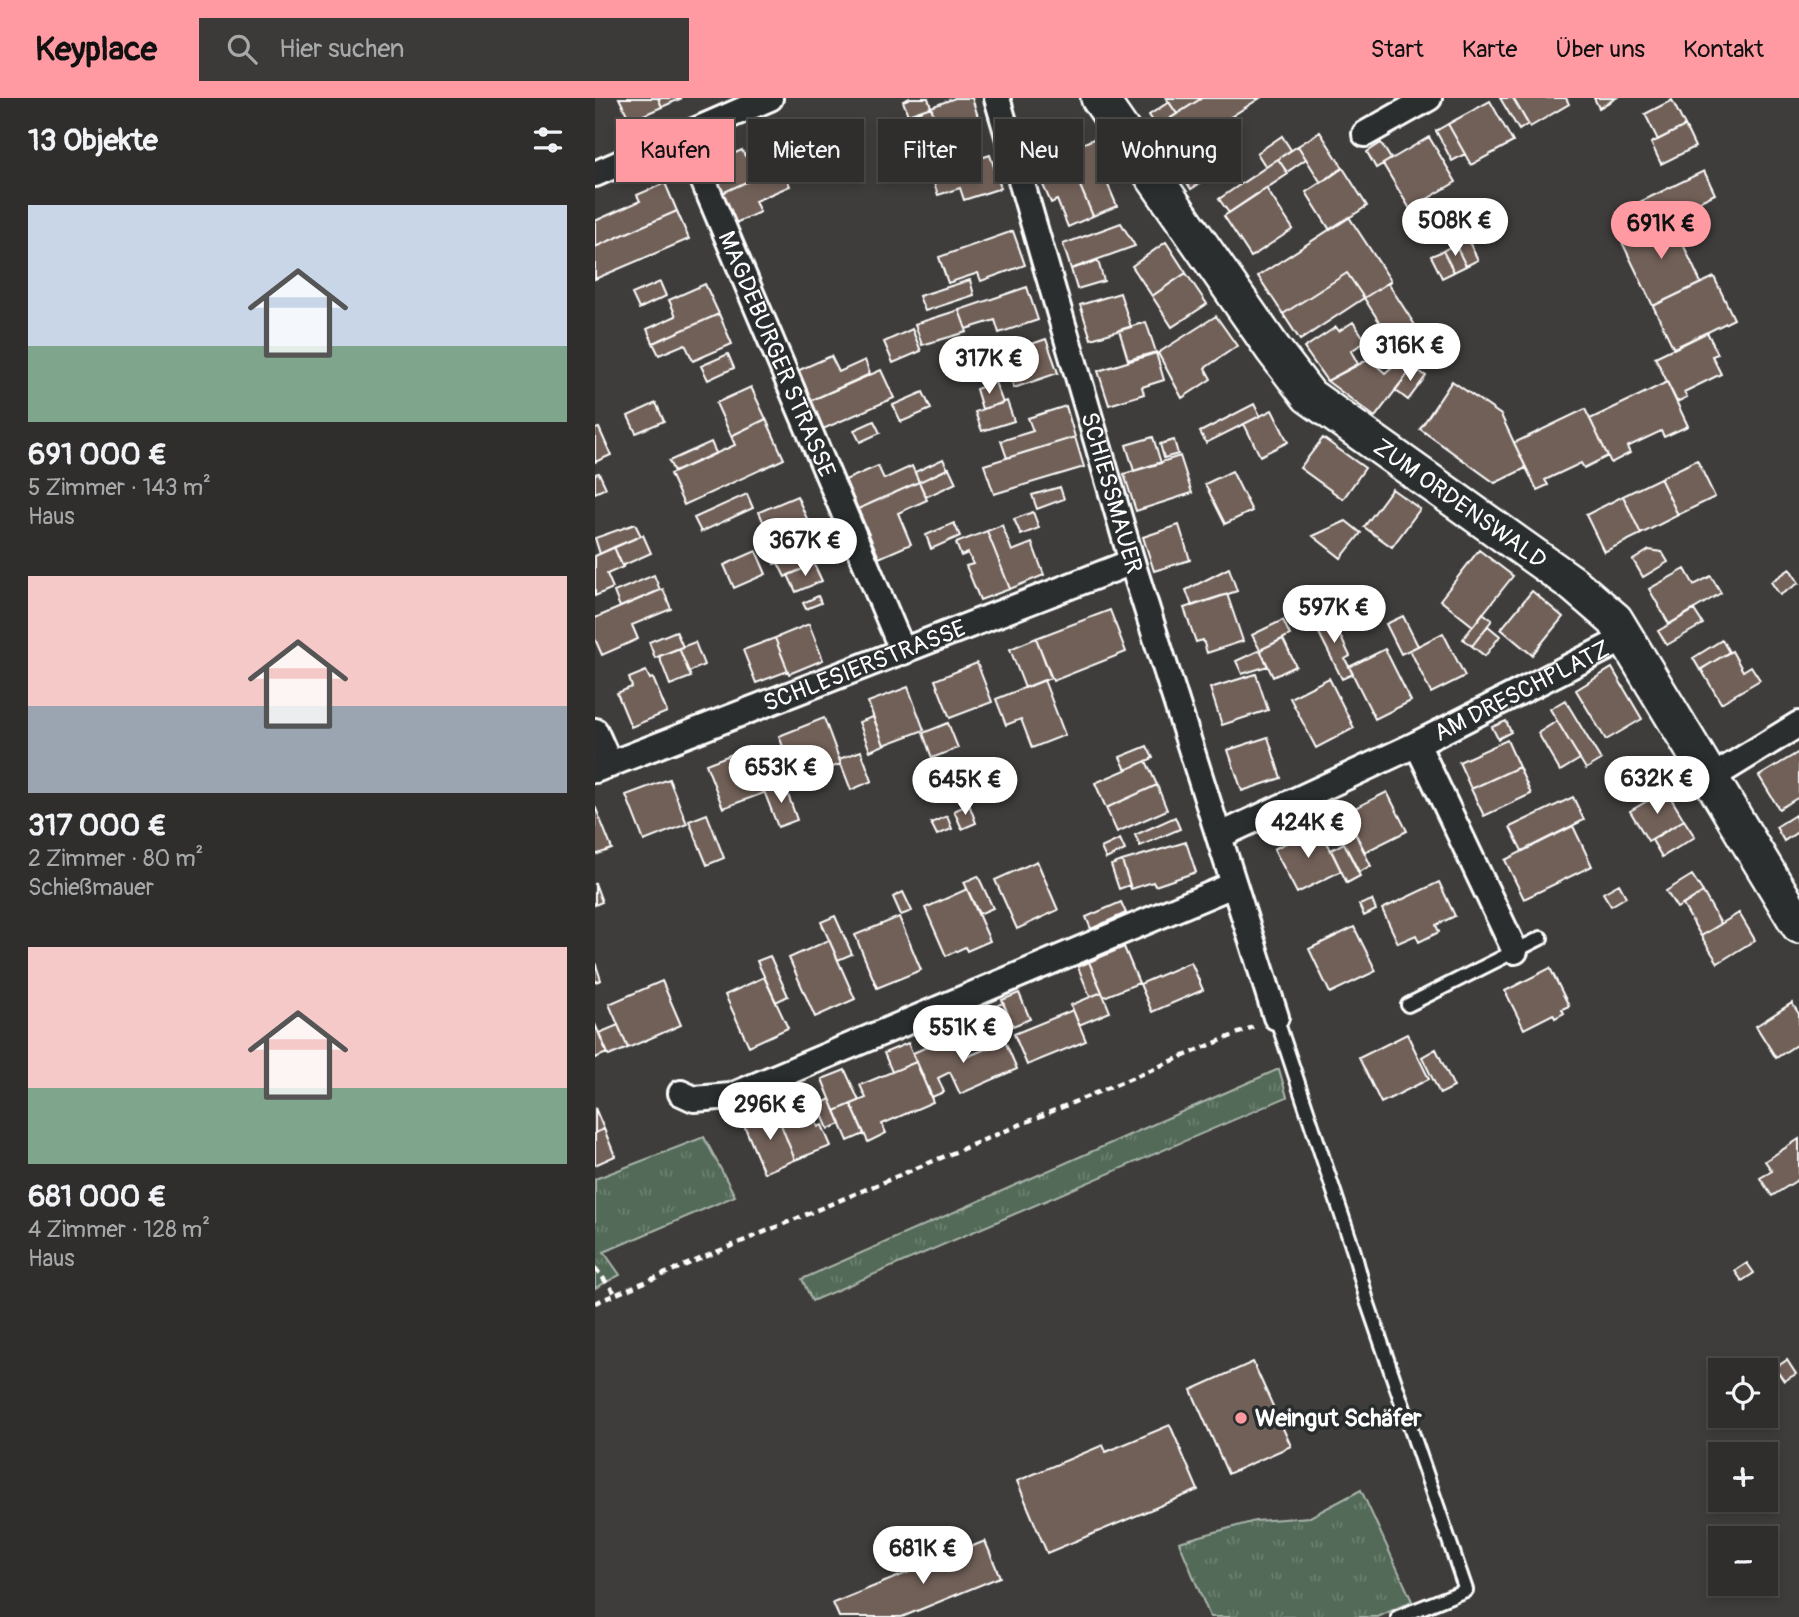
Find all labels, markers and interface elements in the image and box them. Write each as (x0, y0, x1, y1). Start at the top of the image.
search box (199, 18, 689, 81)
text: Keyplace (35, 29, 157, 70)
icon: search (223, 30, 261, 68)
text: Hier suchen (279, 33, 405, 65)
text: Start (1371, 35, 1424, 64)
text: Karte (1462, 35, 1517, 64)
text: Über uns (1555, 35, 1645, 64)
text: Kontakt (1683, 35, 1764, 64)
chip: Kaufen (616, 119, 734, 182)
chip: Mieten (748, 119, 864, 182)
chip: Filter (878, 119, 981, 182)
chip: Neu (995, 119, 1083, 182)
chip: Wohnung (1097, 119, 1241, 182)
icon: filters (529, 121, 567, 159)
text: 13 Objekte (28, 122, 158, 159)
pin: 508K € (1398, 198, 1512, 258)
pin: 691K € (1604, 202, 1718, 261)
text: 508K € (1418, 206, 1492, 235)
text: 691K € (1627, 209, 1695, 238)
street label: MAGDEBURGER STRASSE (711, 227, 841, 482)
icon: home (235, 250, 361, 376)
pin: 316K € (1353, 324, 1467, 383)
text: 316K € (1375, 331, 1445, 360)
pin: 317K € (932, 336, 1046, 396)
text: 317K € (955, 344, 1023, 373)
street label: SCHIESSMAUER (1074, 409, 1149, 577)
street label: ZUM ORDENSWALD (1368, 432, 1552, 575)
text: 691 000 € (28, 436, 167, 473)
text: 5 Zimmer · 143 m² (28, 473, 211, 502)
text: Haus (28, 502, 75, 531)
pin: 367K € (748, 518, 862, 578)
text: 367K € (769, 526, 841, 555)
pin: 597K € (1277, 586, 1391, 645)
text: 597K € (1299, 593, 1369, 622)
street label: SCHLESIERSTRASSE (759, 614, 970, 718)
icon: home (235, 621, 361, 747)
street label: AM DRESCHPLATZ (1429, 634, 1615, 748)
pin: 653K € (724, 746, 838, 805)
text: 653K € (745, 753, 817, 782)
pin: 632K € (1600, 756, 1714, 816)
pin: 645K € (908, 758, 1022, 817)
text: 632K € (1620, 764, 1694, 793)
text: 645K € (928, 765, 1002, 794)
pin: 424K € (1251, 800, 1365, 860)
text: 317 000 € (28, 807, 167, 844)
text: 424K € (1271, 808, 1345, 837)
text: 2 Zimmer · 80 m² (28, 844, 203, 873)
text: Schießmauer (28, 873, 154, 902)
icon: home (235, 992, 361, 1118)
pin: 551K € (906, 1006, 1020, 1065)
text: 551K € (929, 1013, 997, 1042)
pin: 296K € (713, 1082, 827, 1142)
text: 296K € (734, 1090, 806, 1119)
text: 681 000 € (28, 1178, 167, 1215)
text: 4 Zimmer · 128 m² (28, 1215, 210, 1244)
text: Haus (28, 1244, 75, 1273)
map controls (1708, 1358, 1778, 1596)
button: locate (1708, 1358, 1778, 1428)
place label: Weingut Schäfer (1255, 1404, 1422, 1433)
marker: Weingut Schäfer (1233, 1410, 1249, 1426)
button: + (1708, 1442, 1778, 1512)
pin: 681K € (866, 1526, 980, 1586)
button: − (1708, 1526, 1778, 1596)
text: 681K € (889, 1534, 957, 1563)

